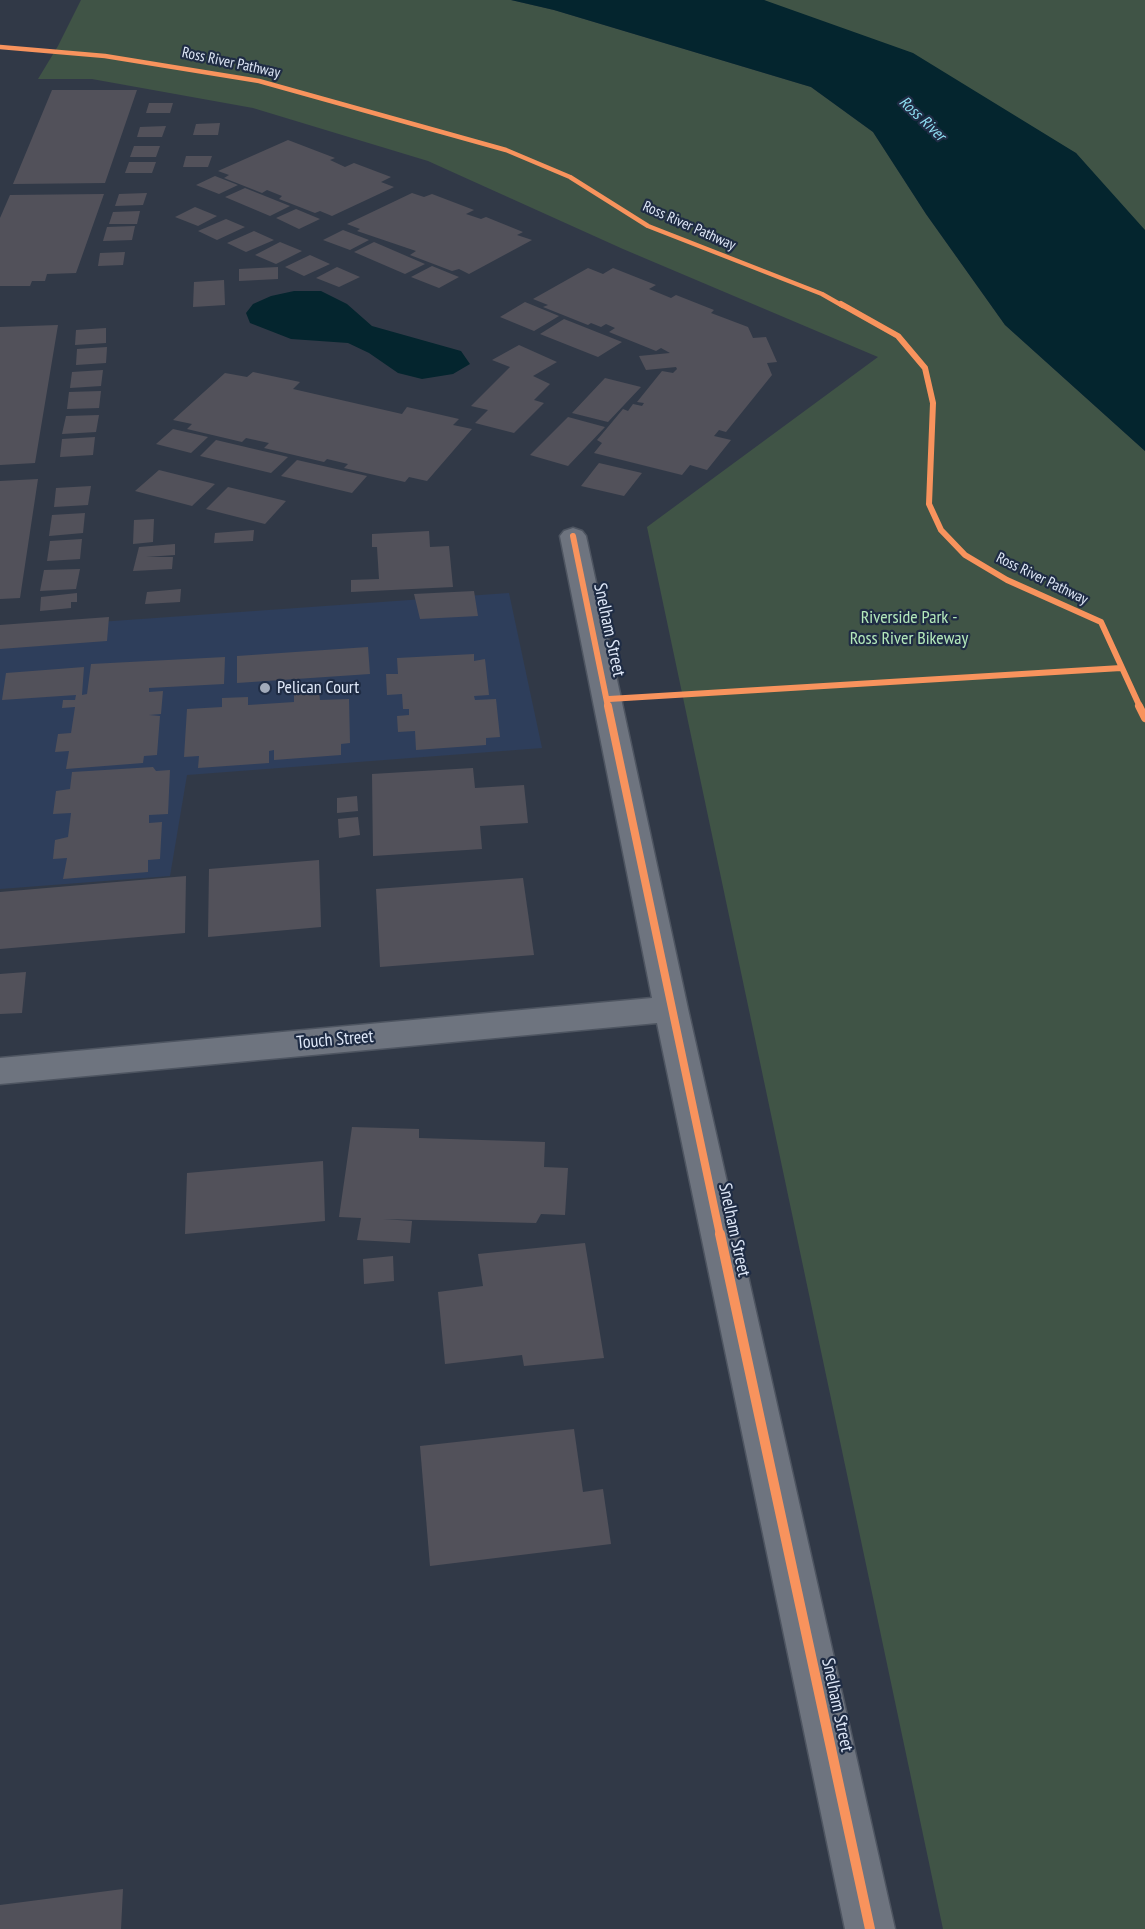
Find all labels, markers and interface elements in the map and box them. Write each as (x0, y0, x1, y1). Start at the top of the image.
street label: Ross River Pathway (180, 44, 282, 82)
water label: Ross River (895, 93, 949, 145)
street label: Ross River Pathway (640, 197, 738, 255)
street label: Ross River Pathway (993, 549, 1091, 609)
street label: Snelham Street (589, 581, 629, 679)
park label: Riverside Park - Ross River Bikeway (850, 607, 968, 650)
place label: Pelican Court (277, 677, 359, 699)
marker: Pelican Court (258, 681, 272, 695)
street label: Touch Street (296, 1026, 374, 1054)
street label: Snelham Street (714, 1181, 754, 1279)
street label: Snelham Street (817, 1656, 857, 1754)

